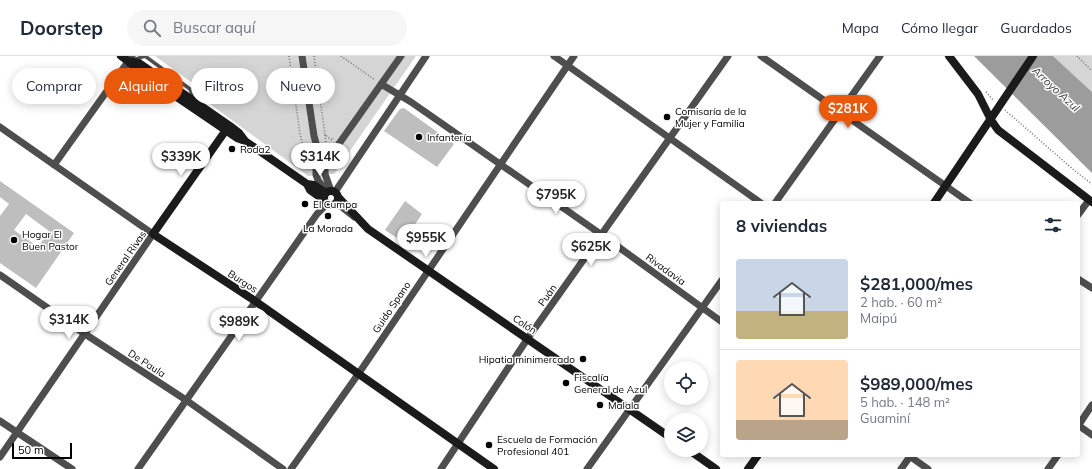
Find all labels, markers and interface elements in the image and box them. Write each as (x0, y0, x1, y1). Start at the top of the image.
search box (127, 10, 407, 46)
text: Doorstep (20, 16, 103, 40)
icon: search (141, 17, 163, 39)
text: Buscar aquí (173, 18, 255, 37)
text: Mapa (842, 19, 879, 37)
text: Cómo llegar (901, 19, 978, 37)
text: Guardados (1000, 19, 1072, 37)
water label: Arroyo Azul (1029, 63, 1083, 115)
chip: Comprar (12, 68, 96, 104)
chip: Alquilar (104, 68, 183, 104)
chip: Filtros (191, 68, 258, 104)
chip: Nuevo (266, 68, 335, 104)
pin: $281K (820, 95, 876, 129)
text: $281K (828, 100, 868, 116)
place label: Comisaría de la Mujer y Familia (675, 105, 746, 130)
marker: Comisaría de la Mujer y Familia (662, 112, 672, 122)
place label: Infantería (427, 131, 472, 144)
marker: Infantería (414, 132, 424, 142)
pin: $339K (153, 143, 209, 177)
place label: Roda2 (240, 143, 271, 156)
pin: $314K (292, 143, 348, 177)
marker: Roda2 (227, 144, 237, 154)
text: $339K (161, 148, 201, 164)
text: $314K (300, 148, 340, 164)
pin: $795K (528, 181, 584, 215)
text: $795K (536, 186, 576, 202)
place label: El Cumpa (313, 198, 357, 211)
marker: El Cumpa (300, 199, 310, 209)
marker: La Morada (323, 211, 333, 221)
icon: filters (1042, 214, 1064, 236)
text: 8 viviendas (736, 215, 827, 236)
place label: La Morada (303, 222, 353, 235)
pin: $955K (398, 224, 454, 258)
place label: Hogar El Buen Pastor (22, 228, 79, 253)
street label: General Rivas (102, 228, 149, 288)
text: $955K (406, 229, 446, 245)
pin: $625K (563, 233, 619, 267)
marker: Hogar El Buen Pastor (9, 235, 19, 245)
text: $625K (571, 238, 611, 254)
street label: Rivadavia (643, 251, 688, 288)
street label: Burgos (225, 267, 260, 296)
text: $281,000/mes (860, 273, 973, 294)
icon: home (768, 275, 816, 323)
street label: Guido Spano (369, 279, 414, 336)
street label: Puán (535, 282, 560, 309)
text: 2 hab. · 60 m² (860, 294, 942, 310)
pin: $314K (41, 306, 97, 340)
pin: $989K (211, 308, 267, 342)
text: Maipú (860, 310, 897, 326)
text: $314K (49, 311, 89, 327)
street label: Colón (510, 312, 539, 337)
text: $989K (219, 313, 259, 329)
street label: De Paula (126, 347, 168, 380)
place label: Hipatia minimercado (479, 353, 575, 366)
marker: Hipatia minimercado (578, 354, 588, 364)
map controls (664, 361, 708, 457)
button: locate (664, 361, 708, 405)
place label: Fiscalía General de Azul (574, 371, 647, 396)
text: $989,000/mes (860, 373, 973, 394)
icon: home (768, 376, 816, 424)
marker: Fiscalía General de Azul (561, 378, 571, 388)
text: 5 hab. · 148 m² (860, 394, 950, 410)
place label: Malala (608, 399, 639, 412)
marker: Malala (595, 400, 605, 410)
text: Guaminí (860, 410, 910, 426)
button: layers (664, 413, 708, 457)
place label: Escuela de Formación Profesional 401 (497, 433, 598, 458)
marker: Escuela de Formación Profesional 401 (484, 440, 494, 450)
scale bar (12, 441, 72, 460)
text: 50 m (18, 443, 44, 457)

